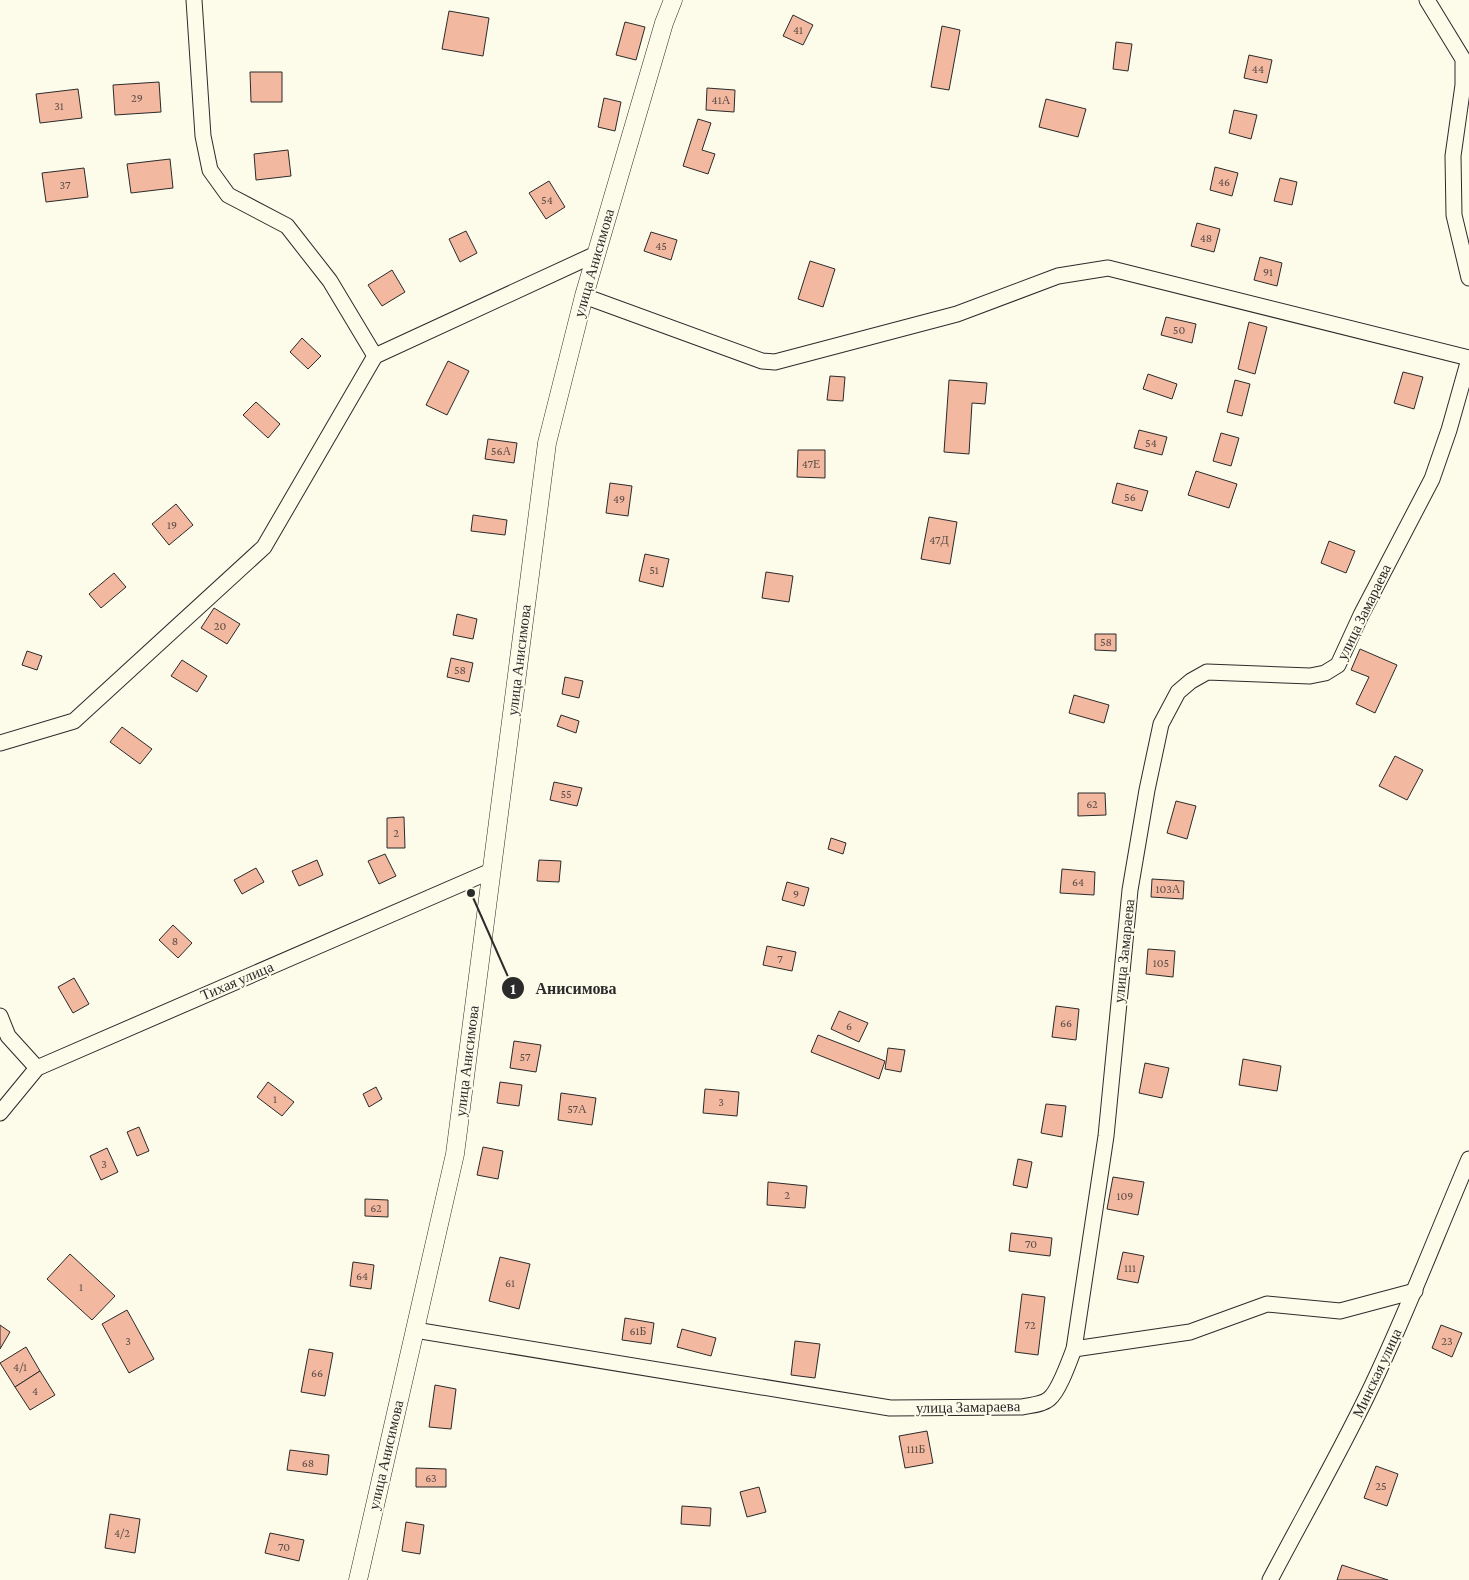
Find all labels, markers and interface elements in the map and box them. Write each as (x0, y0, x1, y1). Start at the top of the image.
house number: 41 (793, 23, 803, 37)
house number: 44 (1252, 62, 1264, 76)
house number: 29 (131, 91, 143, 105)
house number: 41А (712, 93, 731, 107)
house number: 31 (54, 99, 64, 113)
house number: 46 (1218, 175, 1230, 189)
house number: 37 (59, 178, 71, 192)
house number: 54 (541, 193, 553, 207)
street label: улица Анисимова (571, 207, 617, 319)
house number: 48 (1200, 231, 1212, 245)
house number: 45 (655, 239, 667, 253)
house number: 91 (1263, 265, 1273, 279)
house number: 50 (1173, 323, 1185, 337)
house number: 54 (1145, 436, 1157, 450)
house number: 56А (491, 444, 512, 458)
house number: 47Е (802, 457, 820, 471)
house number: 56 (1124, 490, 1136, 504)
house number: 49 (613, 492, 625, 506)
house number: 19 (167, 518, 177, 532)
house number: 47Д (929, 533, 949, 547)
street label: улица Замараева (1334, 561, 1394, 662)
house number: 51 (649, 563, 659, 577)
street label: улица Анисимова (504, 603, 534, 717)
house number: 20 (214, 619, 226, 633)
house number: 58 (1100, 635, 1112, 649)
house number: 58 (454, 663, 466, 677)
house number: 55 (560, 787, 572, 801)
house number: 62 (1086, 797, 1098, 811)
house number: 2 (393, 826, 399, 840)
house number: 64 (1072, 875, 1084, 889)
house number: 103А (1155, 882, 1181, 896)
house number: 9 (793, 887, 799, 901)
street label: улица Замараева (1111, 898, 1137, 1004)
house number: 8 (172, 934, 178, 948)
house number: 7 (777, 952, 783, 966)
house number: 105 (1153, 956, 1169, 970)
street label: Тихая улица (198, 958, 276, 1004)
callout: Анисимова (501, 973, 627, 1004)
text: Анисимова (535, 980, 617, 997)
text: 1 (510, 981, 516, 997)
street label: улица Анисимова (452, 1004, 482, 1118)
house number: 66 (1060, 1016, 1072, 1030)
house number: 6 (846, 1019, 852, 1033)
house number: 57 (520, 1050, 531, 1064)
house number: 1 (273, 1092, 277, 1106)
house number: 3 (718, 1095, 724, 1109)
house number: 57А (567, 1102, 587, 1116)
house number: 3 (101, 1157, 107, 1171)
house number: 2 (784, 1188, 790, 1202)
house number: 109 (1117, 1189, 1133, 1203)
house number: 62 (370, 1201, 382, 1215)
house number: 70 (1025, 1237, 1037, 1251)
house number: 111 (1124, 1261, 1136, 1275)
house number: 64 (356, 1269, 368, 1283)
house number: 61 (505, 1276, 515, 1290)
house number: 1 (79, 1280, 83, 1294)
house number: 72 (1024, 1318, 1036, 1332)
house number: 61Б (630, 1324, 647, 1338)
street label: Минская улица (1349, 1326, 1405, 1420)
house number: 3 (125, 1334, 131, 1348)
house number: 23 (1441, 1334, 1453, 1348)
house number: 4/1 (13, 1360, 27, 1374)
house number: 66 (311, 1366, 323, 1380)
house number: 4 (32, 1384, 38, 1398)
street label: улица Анисимова (366, 1398, 406, 1511)
street label: улица Замараева (916, 1398, 1021, 1416)
house number: 111Б (907, 1442, 926, 1456)
house number: 68 (302, 1456, 314, 1470)
house number: 63 (425, 1471, 437, 1485)
house number: 25 (1375, 1479, 1387, 1493)
house number: 4/2 (114, 1526, 130, 1540)
house number: 70 (278, 1540, 290, 1554)

